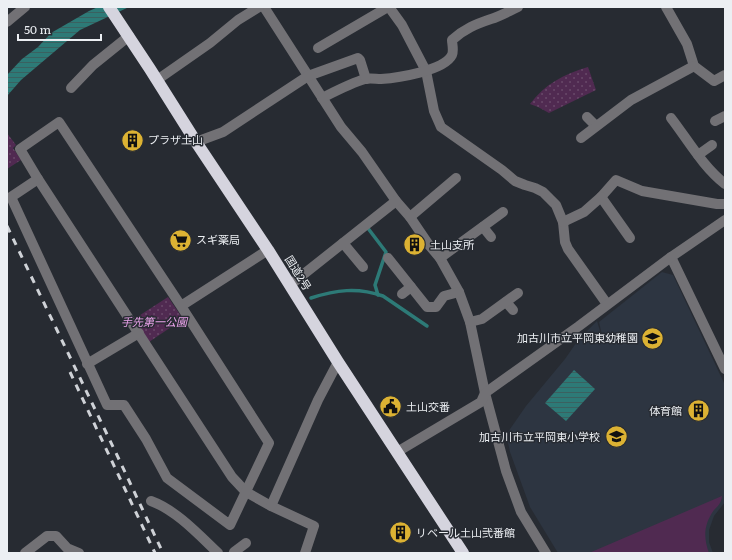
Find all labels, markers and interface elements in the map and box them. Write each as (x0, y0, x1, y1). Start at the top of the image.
scale bar (18, 16, 101, 42)
text: 50 m (24, 20, 51, 38)
building icon: プラザ土山 (119, 127, 145, 153)
place label: プラザ土山 (148, 131, 203, 147)
supermarket icon: スギ薬局 (168, 227, 194, 253)
place label: スギ薬局 (196, 231, 240, 247)
building icon: 土山支所 (401, 232, 427, 258)
place label: 土山支所 (430, 236, 475, 252)
street label: 国道2号 (282, 252, 316, 293)
park label: 手先第一公園 (121, 313, 189, 329)
school or university icon: 加古川市立平岡東幼稚園 (640, 325, 666, 351)
place label: 加古川市立平岡東幼稚園 (517, 329, 638, 345)
public building icon: 土山交番 (378, 394, 404, 420)
place label: 土山交番 (406, 398, 450, 414)
building icon: 体育館 (685, 398, 711, 424)
place label: 体育館 (649, 402, 682, 418)
school or university icon: 加古川市立平岡東小学校 (603, 424, 629, 450)
place label: 加古川市立平岡東小学校 (479, 428, 600, 444)
building icon: リベール土山弐番館 (387, 520, 413, 546)
place label: リベール土山弐番館 (416, 524, 515, 540)

